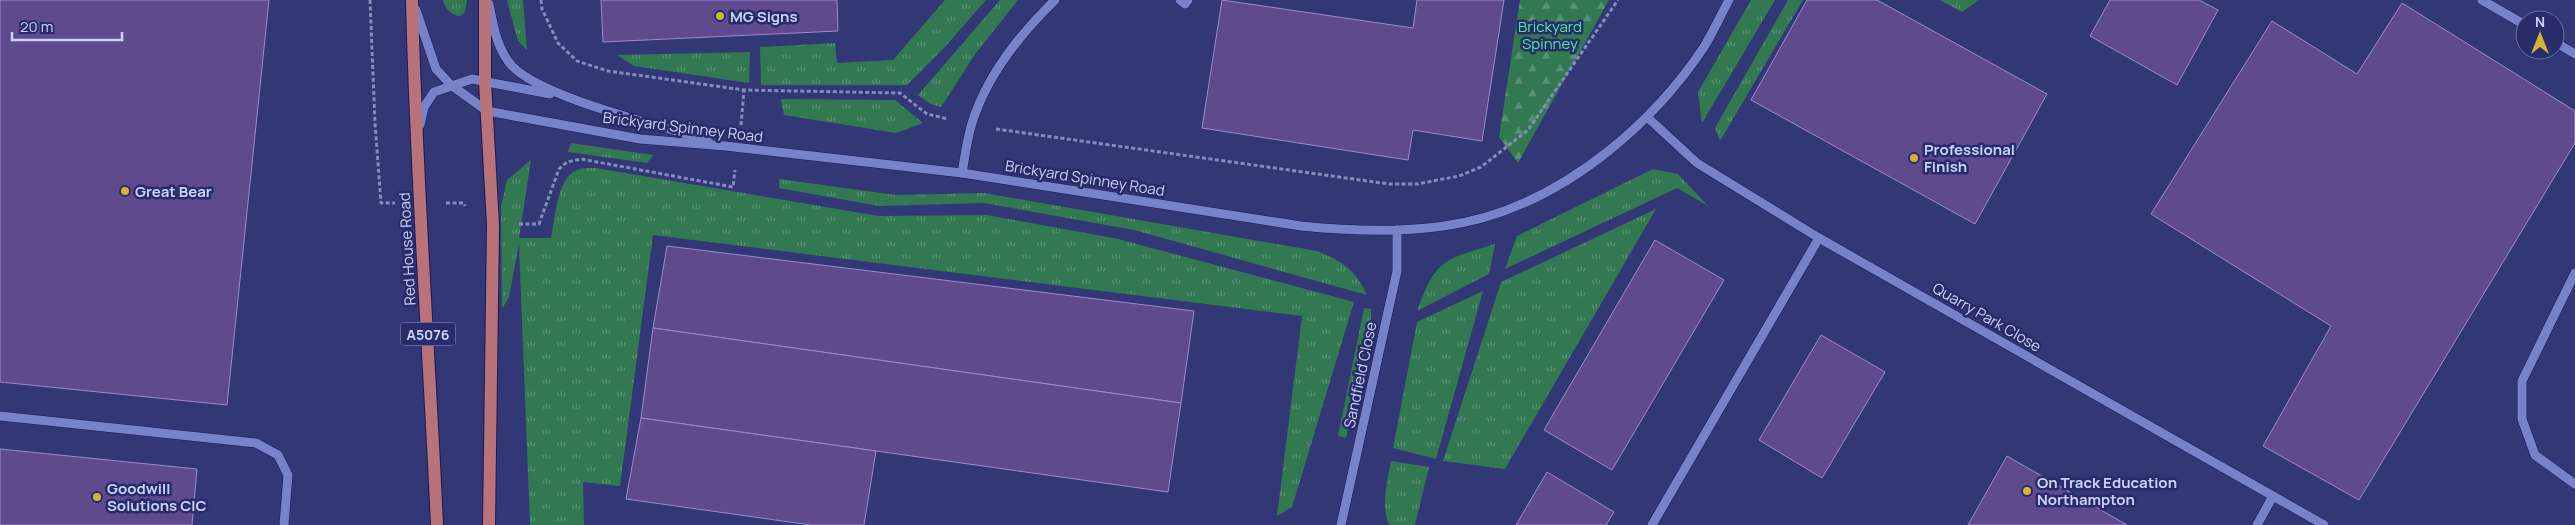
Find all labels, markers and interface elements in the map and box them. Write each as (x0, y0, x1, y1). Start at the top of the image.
place label: MG Signs (730, 6, 798, 27)
scale bar (12, 10, 122, 42)
marker: MG Signs (714, 10, 726, 22)
north arrow (2515, 10, 2565, 60)
text: N (2535, 12, 2545, 31)
text: 20 m (20, 16, 53, 37)
park label: Brickyard Spinney (1518, 16, 1582, 54)
street label: Brickyard Spinney Road (602, 107, 764, 147)
place label: Professional Finish (1924, 139, 2015, 177)
marker: Professional Finish (1908, 152, 1920, 164)
street label: Brickyard Spinney Road (1004, 155, 1166, 201)
place label: Great Bear (135, 181, 212, 202)
marker: Great Bear (119, 185, 131, 197)
street label: Red House Road (394, 192, 420, 306)
street label: Quarry Park Close (1929, 277, 2045, 357)
street label: Sandfield Close (1338, 320, 1382, 430)
road number: A5076 (400, 322, 456, 346)
place label: On Track Education Northampton (2037, 472, 2177, 510)
place label: Goodwill Solutions CIC (107, 478, 207, 516)
marker: On Track Education Northampton (2021, 485, 2033, 497)
marker: Goodwill Solutions CIC (91, 491, 103, 503)

